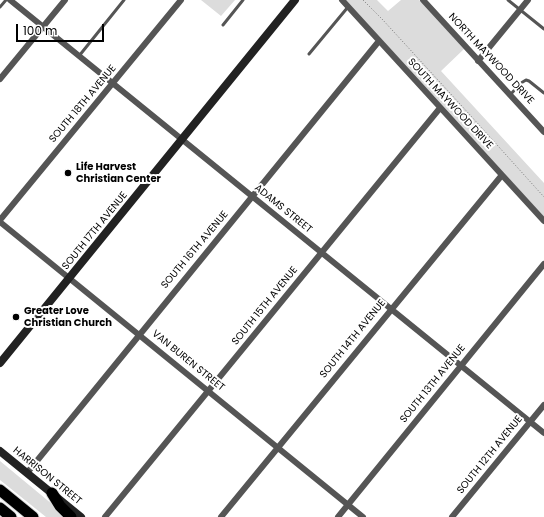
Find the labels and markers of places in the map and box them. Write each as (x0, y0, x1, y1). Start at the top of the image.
place label: Life Harvest Christian Center (76, 161, 161, 184)
marker: Life Harvest Christian Center (63, 168, 73, 178)
place label: Greater Love Christian Church (24, 305, 112, 328)
marker: Greater Love Christian Church (11, 312, 21, 322)

